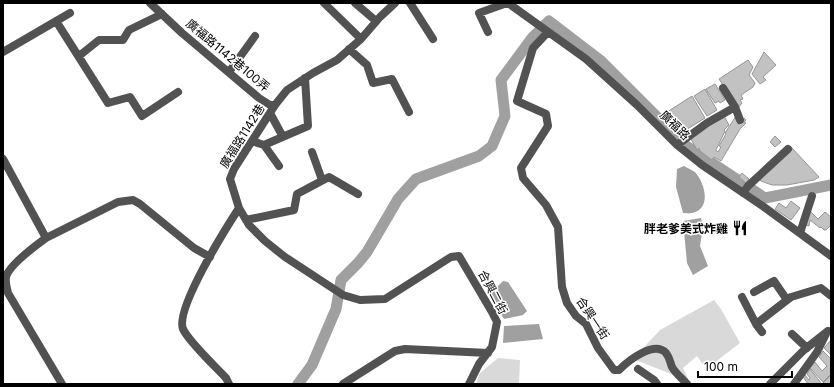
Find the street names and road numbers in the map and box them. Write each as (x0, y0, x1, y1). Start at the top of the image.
street label: 廣福路1142巷100弄 (183, 16, 273, 94)
street label: 廣福路1142巷 (216, 101, 268, 171)
street label: 廣福路 (657, 107, 693, 143)
street label: 合興二街 (475, 267, 511, 317)
street label: 合興一街 (573, 294, 613, 342)

